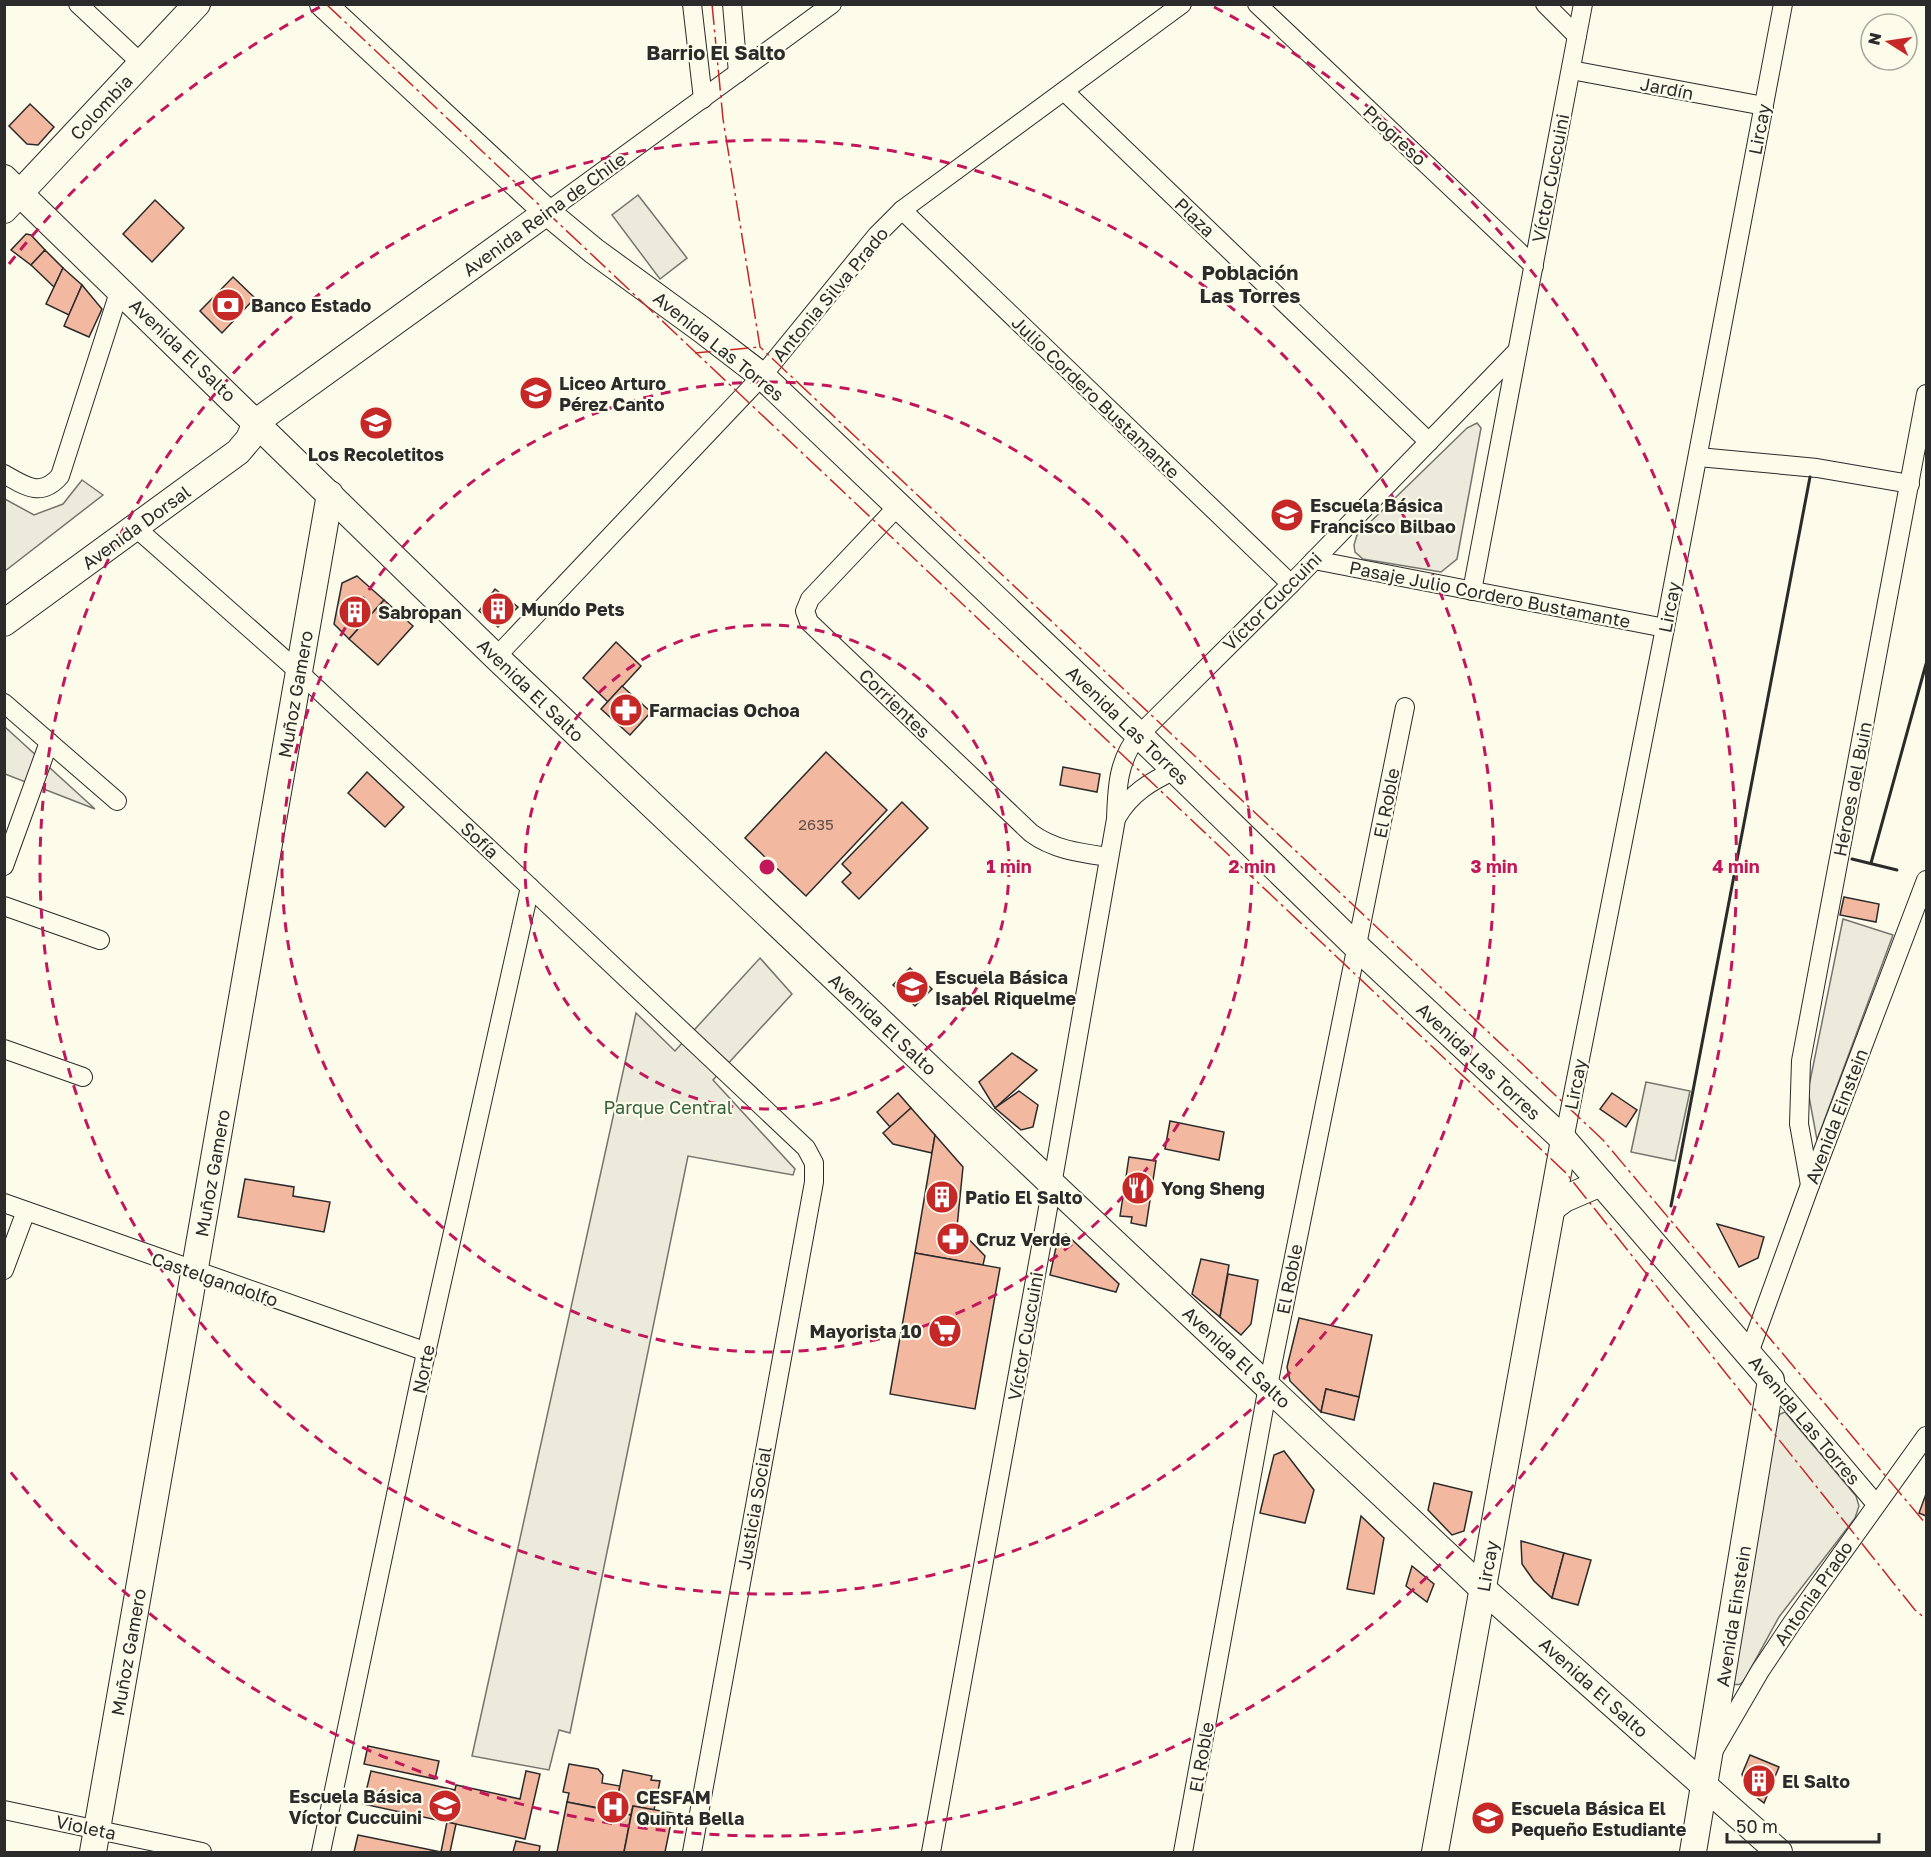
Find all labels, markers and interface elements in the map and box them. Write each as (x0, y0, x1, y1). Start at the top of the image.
north arrow (1859, 12, 1919, 72)
text: N (1863, 31, 1885, 47)
district label: Barrio El Salto (646, 40, 786, 64)
street label: Colombia (65, 70, 137, 144)
street label: Jardín (1638, 72, 1696, 104)
street label: Progreso (1359, 100, 1431, 170)
street label: Lircay (1743, 102, 1775, 156)
street label: Víctor Cuccuini (1527, 112, 1573, 244)
street label: Avenida Reina de Chile (458, 147, 630, 281)
street label: Plaza (1170, 193, 1220, 241)
street label: Antonia Silva Prado (768, 223, 892, 365)
district label: Población Las Torres (1199, 260, 1301, 307)
bank icon: Banco Estado (210, 287, 246, 323)
street label: Avenida Las Torres (649, 287, 789, 405)
street label: Avenida El Salto (125, 294, 241, 406)
place label: Banco Estado (251, 294, 372, 316)
street label: Julio Cordero Bustamante (1008, 311, 1184, 483)
place label: Liceo Arturo Pérez Canto (559, 372, 666, 415)
school or university icon: Liceo Arturo Pérez Canto (518, 375, 554, 411)
school or university icon: Los Recoletitos (358, 405, 394, 441)
place label: Los Recoletitos (308, 443, 444, 465)
street label: Avenida Dorsal (77, 480, 195, 574)
place label: Escuela Básica Francisco Bilbao (1310, 494, 1456, 537)
school or university icon: Escuela Básica Francisco Bilbao (1269, 497, 1305, 533)
street label: Víctor Cuccuini (1218, 547, 1326, 655)
street label: Pasaje Julio Cordero Bustamante (1348, 556, 1632, 632)
street label: Lircay (1653, 580, 1685, 634)
building icon: Mundo Pets (480, 591, 516, 627)
building icon: Sabropan (337, 594, 373, 630)
place label: Mundo Pets (521, 598, 625, 620)
place label: Sabropan (378, 601, 462, 623)
street label: Muñoz Gamero (273, 629, 317, 759)
street label: Avenida El Salto (473, 634, 589, 746)
street label: Avenida Las Torres (1062, 661, 1194, 789)
street label: Corrientes (855, 664, 935, 742)
pharmacy icon: Farmacias Ochoa (608, 692, 644, 728)
place label: Farmacias Ochoa (649, 699, 800, 721)
street label: Héroes del Buin (1828, 720, 1876, 858)
street label: El Roble (1368, 766, 1404, 840)
house number: 2635 (798, 815, 834, 833)
street label: Sofía (457, 817, 503, 863)
text: 1 min (986, 855, 1032, 877)
text: 2 min (1228, 855, 1276, 877)
text: 3 min (1470, 855, 1518, 877)
text: 4 min (1712, 855, 1760, 877)
centre of rings (757, 857, 777, 877)
place label: Escuela Básica Isabel Riquelme (935, 966, 1076, 1009)
street label: Avenida El Salto (825, 969, 941, 1079)
school or university icon: Escuela Básica Isabel Riquelme (894, 969, 930, 1005)
street label: Avenida Las Torres (1412, 998, 1546, 1124)
street label: Avenida Einstein (1800, 1045, 1872, 1187)
street label: Lircay (1559, 1057, 1591, 1111)
park label: Parque Central (603, 1096, 733, 1118)
street label: Muñoz Gamero (190, 1108, 234, 1238)
restaurant icon: Yong Sheng (1120, 1170, 1156, 1206)
place label: Yong Sheng (1161, 1177, 1265, 1199)
building icon: Patio El Salto (924, 1179, 960, 1215)
place label: Patio El Salto (965, 1186, 1083, 1208)
pharmacy icon: Cruz Verde (935, 1221, 971, 1257)
place label: Cruz Verde (976, 1228, 1071, 1250)
street label: El Roble (1271, 1242, 1307, 1316)
street label: Castelgandolfo (149, 1247, 281, 1311)
street label: Víctor Cuccuini (1003, 1270, 1047, 1402)
street label: Avenida El Salto (1179, 1302, 1295, 1412)
supermarket icon: Mayorista 10 (927, 1313, 963, 1349)
place label: Mayorista 10 (810, 1320, 922, 1342)
street label: Norte (407, 1343, 439, 1395)
street label: Avenida Las Torres (1745, 1351, 1865, 1489)
street label: Justicia Social (732, 1444, 776, 1571)
street label: Antonia Prado (1769, 1537, 1857, 1649)
street label: Lircay (1472, 1539, 1502, 1593)
street label: Avenida Einstein (1711, 1544, 1755, 1688)
street label: Muñoz Gamero (106, 1587, 150, 1717)
street label: Avenida El Salto (1535, 1632, 1653, 1742)
street label: El Roble (1184, 1720, 1218, 1794)
building icon: El Salto (1741, 1763, 1777, 1799)
place label: El Salto (1782, 1770, 1850, 1792)
place label: Escuela Básica Víctor Cuccuini (289, 1785, 422, 1828)
place label: CESFAM Quinta Bella (636, 1786, 744, 1829)
school or university icon: Escuela Básica Víctor Cuccuini (427, 1788, 463, 1824)
hospital icon: CESFAM Quinta Bella (595, 1789, 631, 1825)
place label: Escuela Básica El Pequeño Estudiante (1511, 1797, 1687, 1840)
school or university icon: Escuela Básica El Pequeño Estudiante (1470, 1800, 1506, 1836)
scale bar (1727, 1806, 1878, 1844)
street label: Violeta (54, 1810, 118, 1844)
text: 50 m (1736, 1815, 1778, 1837)

